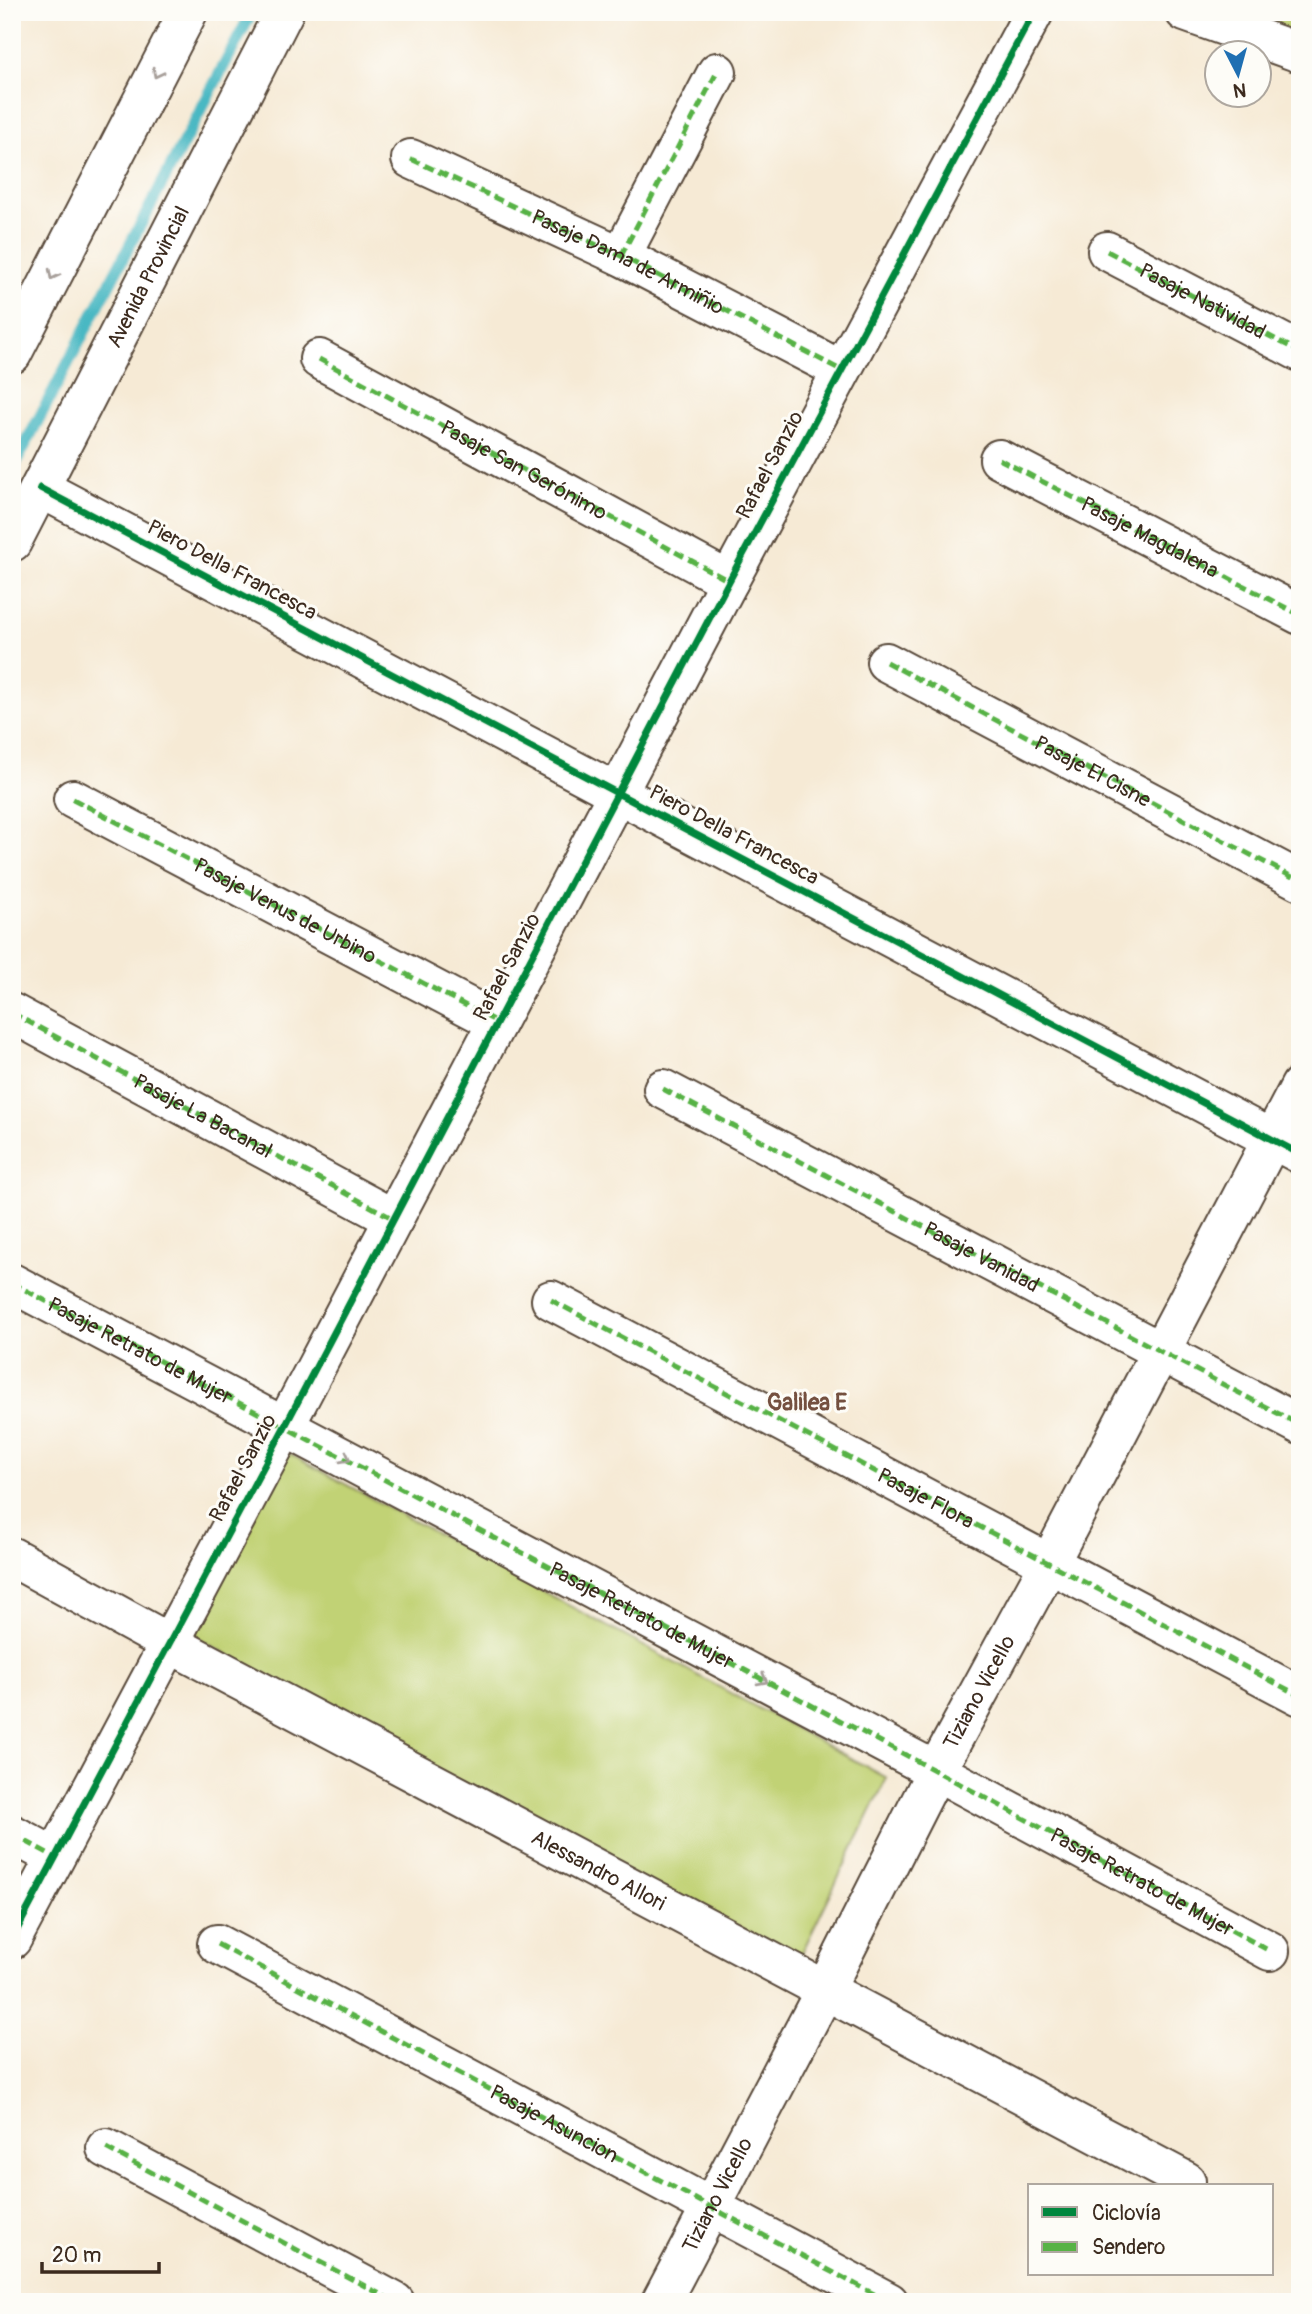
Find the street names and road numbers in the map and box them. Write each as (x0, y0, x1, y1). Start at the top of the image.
street label: Avenida Provincial (101, 201, 196, 352)
street label: Pasaje Dama de Armiñio (527, 203, 729, 321)
street label: Pasaje Natividad (1135, 257, 1271, 345)
street label: Rafael Sanzio (730, 406, 810, 524)
street label: Pasaje San Gerónimo (436, 414, 612, 526)
street label: Pasaje Magdalena (1076, 490, 1223, 584)
street label: Piero Della Francesca (142, 514, 322, 626)
street label: Pasaje El Cisne (1030, 729, 1156, 814)
street label: Piero Della Francesca (644, 779, 824, 891)
street label: Pasaje Venus de Urbino (189, 852, 381, 970)
street label: Rafael Sanzio (467, 908, 547, 1026)
street label: Pasaje La Bacanal (129, 1068, 277, 1164)
street label: Pasaje Vanidad (919, 1215, 1044, 1299)
street label: Pasaje Retrato de Mujer (43, 1291, 238, 1411)
street label: Rafael Sanzio (203, 1409, 283, 1527)
street label: Pasaje Flora (873, 1462, 979, 1535)
street label: Pasaje Retrato de Mujer (545, 1556, 739, 1676)
street label: Tiziano Vicello (937, 1630, 1021, 1754)
street label: Pasaje Retrato de Mujer (1045, 1821, 1239, 1943)
street label: Alessandro Allori (527, 1824, 671, 1917)
street label: Pasaje Asuncion (485, 2078, 623, 2169)
street label: Tiziano Vicello (676, 2133, 759, 2257)

